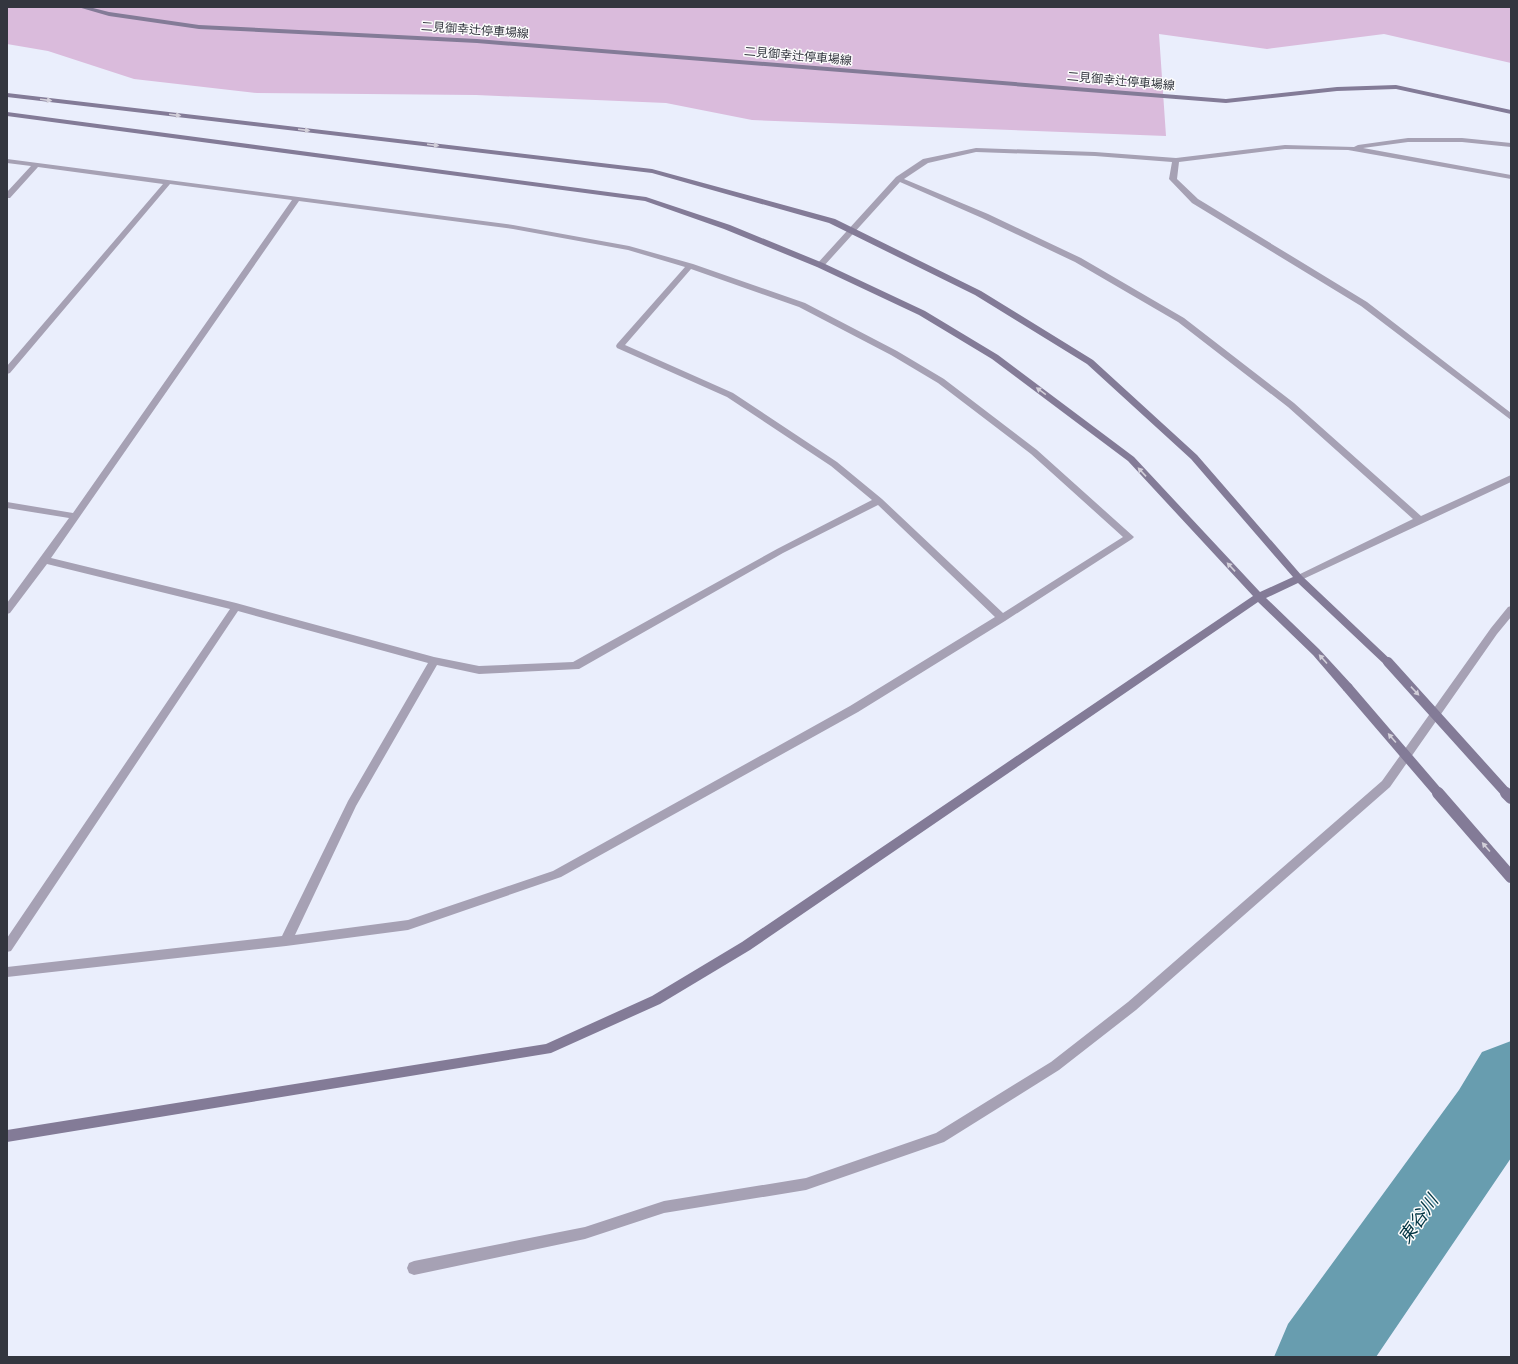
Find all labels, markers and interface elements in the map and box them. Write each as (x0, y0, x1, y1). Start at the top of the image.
street label: 二見御幸辻停車場線 (421, 18, 529, 42)
street label: 二見御幸辻停車場線 (744, 43, 852, 69)
street label: 二見御幸辻停車場線 (1067, 68, 1175, 94)
one-way arrow (40, 97, 52, 103)
one-way arrow (169, 112, 181, 118)
one-way arrow (298, 127, 310, 133)
one-way arrow (427, 142, 439, 148)
one-way arrow (1035, 387, 1046, 395)
one-way arrow (1138, 467, 1147, 477)
one-way arrow (1226, 562, 1236, 572)
one-way arrow (1318, 654, 1327, 664)
one-way arrow (1410, 686, 1419, 695)
one-way arrow (1387, 733, 1396, 744)
one-way arrow (1481, 842, 1490, 853)
water label: 東谷川 (1392, 1188, 1445, 1248)

